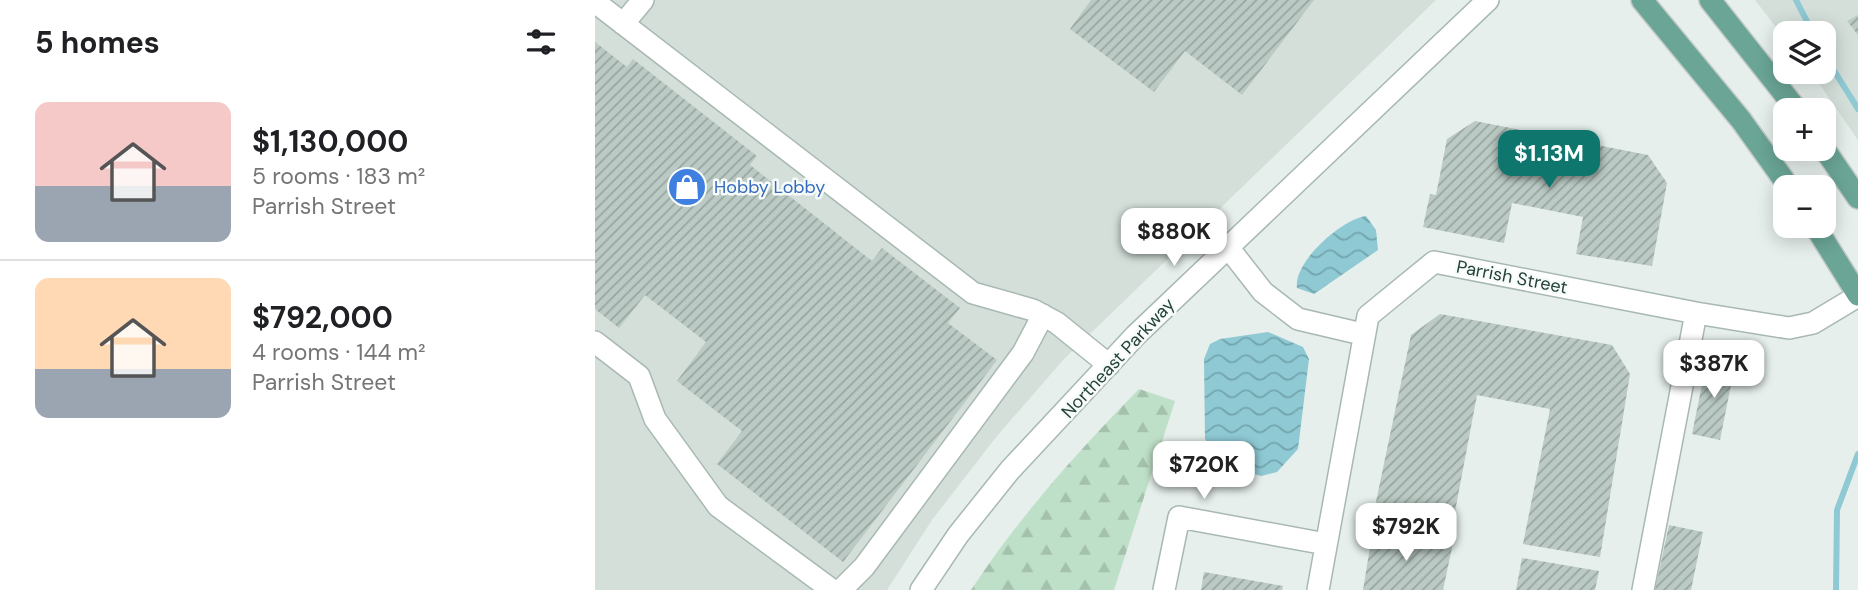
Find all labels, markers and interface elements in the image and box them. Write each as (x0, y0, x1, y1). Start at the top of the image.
map controls (1773, 21, 1836, 238)
button: layers (1773, 21, 1836, 84)
text: 5 homes (35, 23, 160, 62)
icon: filters (522, 23, 560, 61)
button: + (1773, 98, 1836, 161)
text: $1,130,000 (252, 122, 408, 161)
icon: home (91, 130, 175, 214)
pin: $1.13M (1492, 130, 1606, 190)
text: $1.13M (1514, 138, 1584, 168)
text: 5 rooms · 183 m² (252, 161, 425, 191)
shop icon: Hobby Lobby (666, 166, 708, 208)
place label: Hobby Lobby (714, 175, 825, 199)
button: − (1773, 175, 1836, 238)
text: Parrish Street (252, 191, 396, 221)
pin: $880K (1125, 208, 1223, 268)
text: $880K (1137, 216, 1211, 246)
street label: Parrish Street (1454, 254, 1570, 300)
street label: Northeast Parkway (1056, 293, 1180, 423)
text: $792,000 (252, 298, 393, 337)
icon: home (91, 306, 175, 390)
text: 4 rooms · 144 m² (252, 337, 426, 367)
pin: $387K (1665, 340, 1763, 400)
text: $387K (1679, 348, 1749, 378)
text: Parrish Street (252, 367, 396, 397)
pin: $720K (1155, 442, 1253, 501)
text: $720K (1169, 449, 1239, 479)
pin: $792K (1357, 504, 1455, 563)
text: $792K (1372, 511, 1440, 541)

